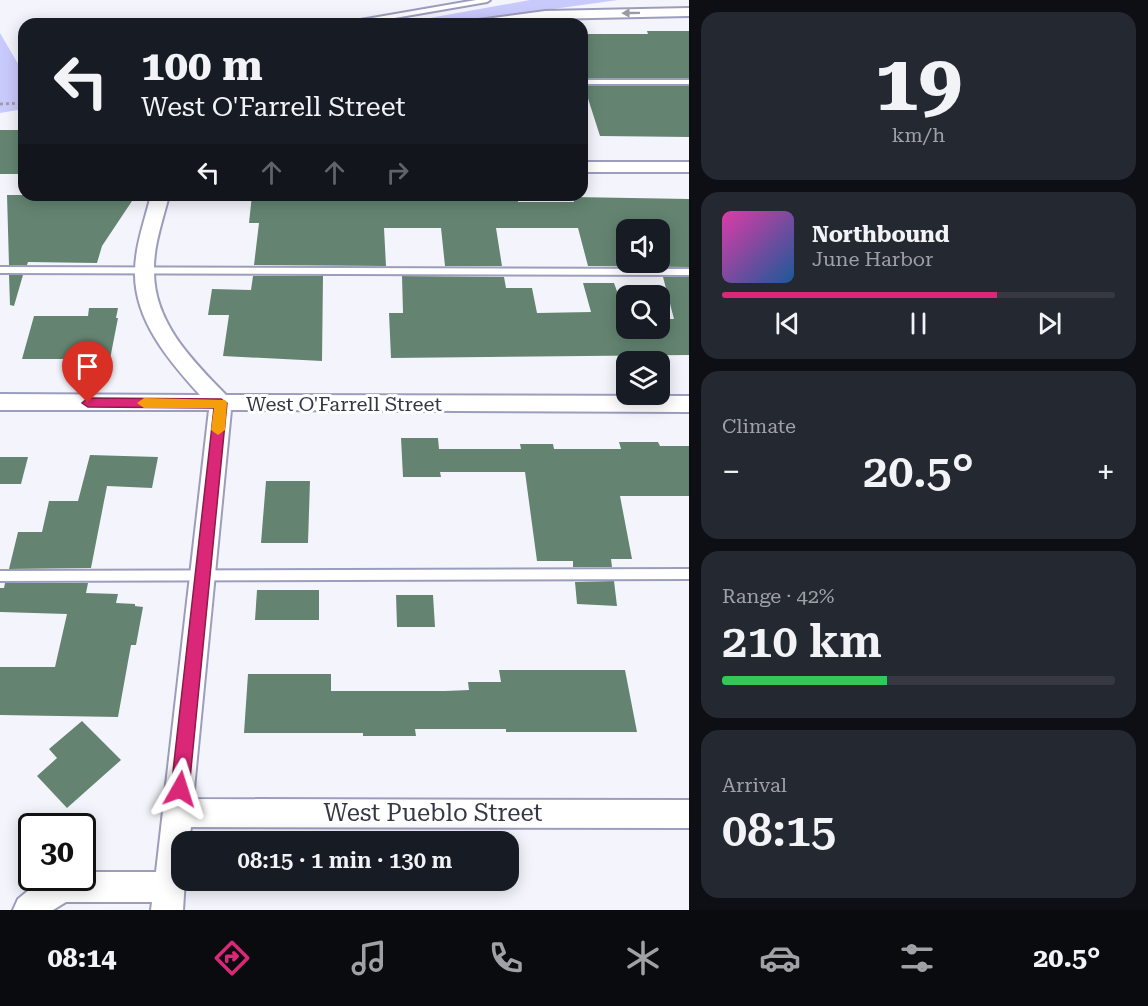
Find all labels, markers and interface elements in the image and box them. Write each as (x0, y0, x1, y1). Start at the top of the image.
one-way arrow (621, 8, 640, 18)
text: 19 (875, 38, 962, 129)
text: 100 m (141, 41, 263, 90)
icon: left (42, 42, 120, 120)
text: West O'Farrell Street (141, 91, 406, 123)
text: km/h (892, 123, 945, 147)
icon: left (192, 156, 225, 189)
icon: ahead (255, 156, 288, 189)
icon: ahead (318, 156, 351, 189)
icon: right (381, 156, 414, 189)
map controls (616, 219, 670, 405)
button: sound (616, 219, 670, 273)
text: Northbound (812, 222, 950, 247)
text: June Harbor (812, 247, 933, 271)
button: search (616, 285, 670, 339)
icon: previous (771, 307, 804, 340)
icon: pause (902, 307, 935, 340)
icon: next (1033, 307, 1066, 340)
pin (62, 341, 113, 403)
icon: arrive (71, 350, 104, 383)
button: layers (616, 351, 670, 405)
street label: West O'Farrell Street (246, 392, 443, 416)
text: Climate (722, 414, 796, 438)
text: 20.5° (863, 445, 974, 498)
text: − (722, 452, 740, 491)
text: + (1097, 452, 1115, 491)
text: Range · 42% (722, 584, 834, 608)
text: 210 km (722, 615, 882, 668)
position arrow (148, 757, 212, 821)
text: Arrival (722, 773, 787, 797)
street label: West Pueblo Street (323, 799, 543, 827)
text: 08:15 (722, 804, 836, 857)
speed limit sign: 30 (18, 813, 96, 891)
text: 08:15 · 1 min · 130 m (238, 848, 452, 873)
icon: directions (211, 937, 253, 979)
icon: music (348, 937, 390, 979)
icon: phone (485, 937, 527, 979)
icon: climate (622, 937, 664, 979)
icon: car (759, 937, 801, 979)
icon: filters (896, 937, 938, 979)
text: 08:14 (47, 942, 116, 974)
text: 20.5° (1033, 942, 1101, 974)

